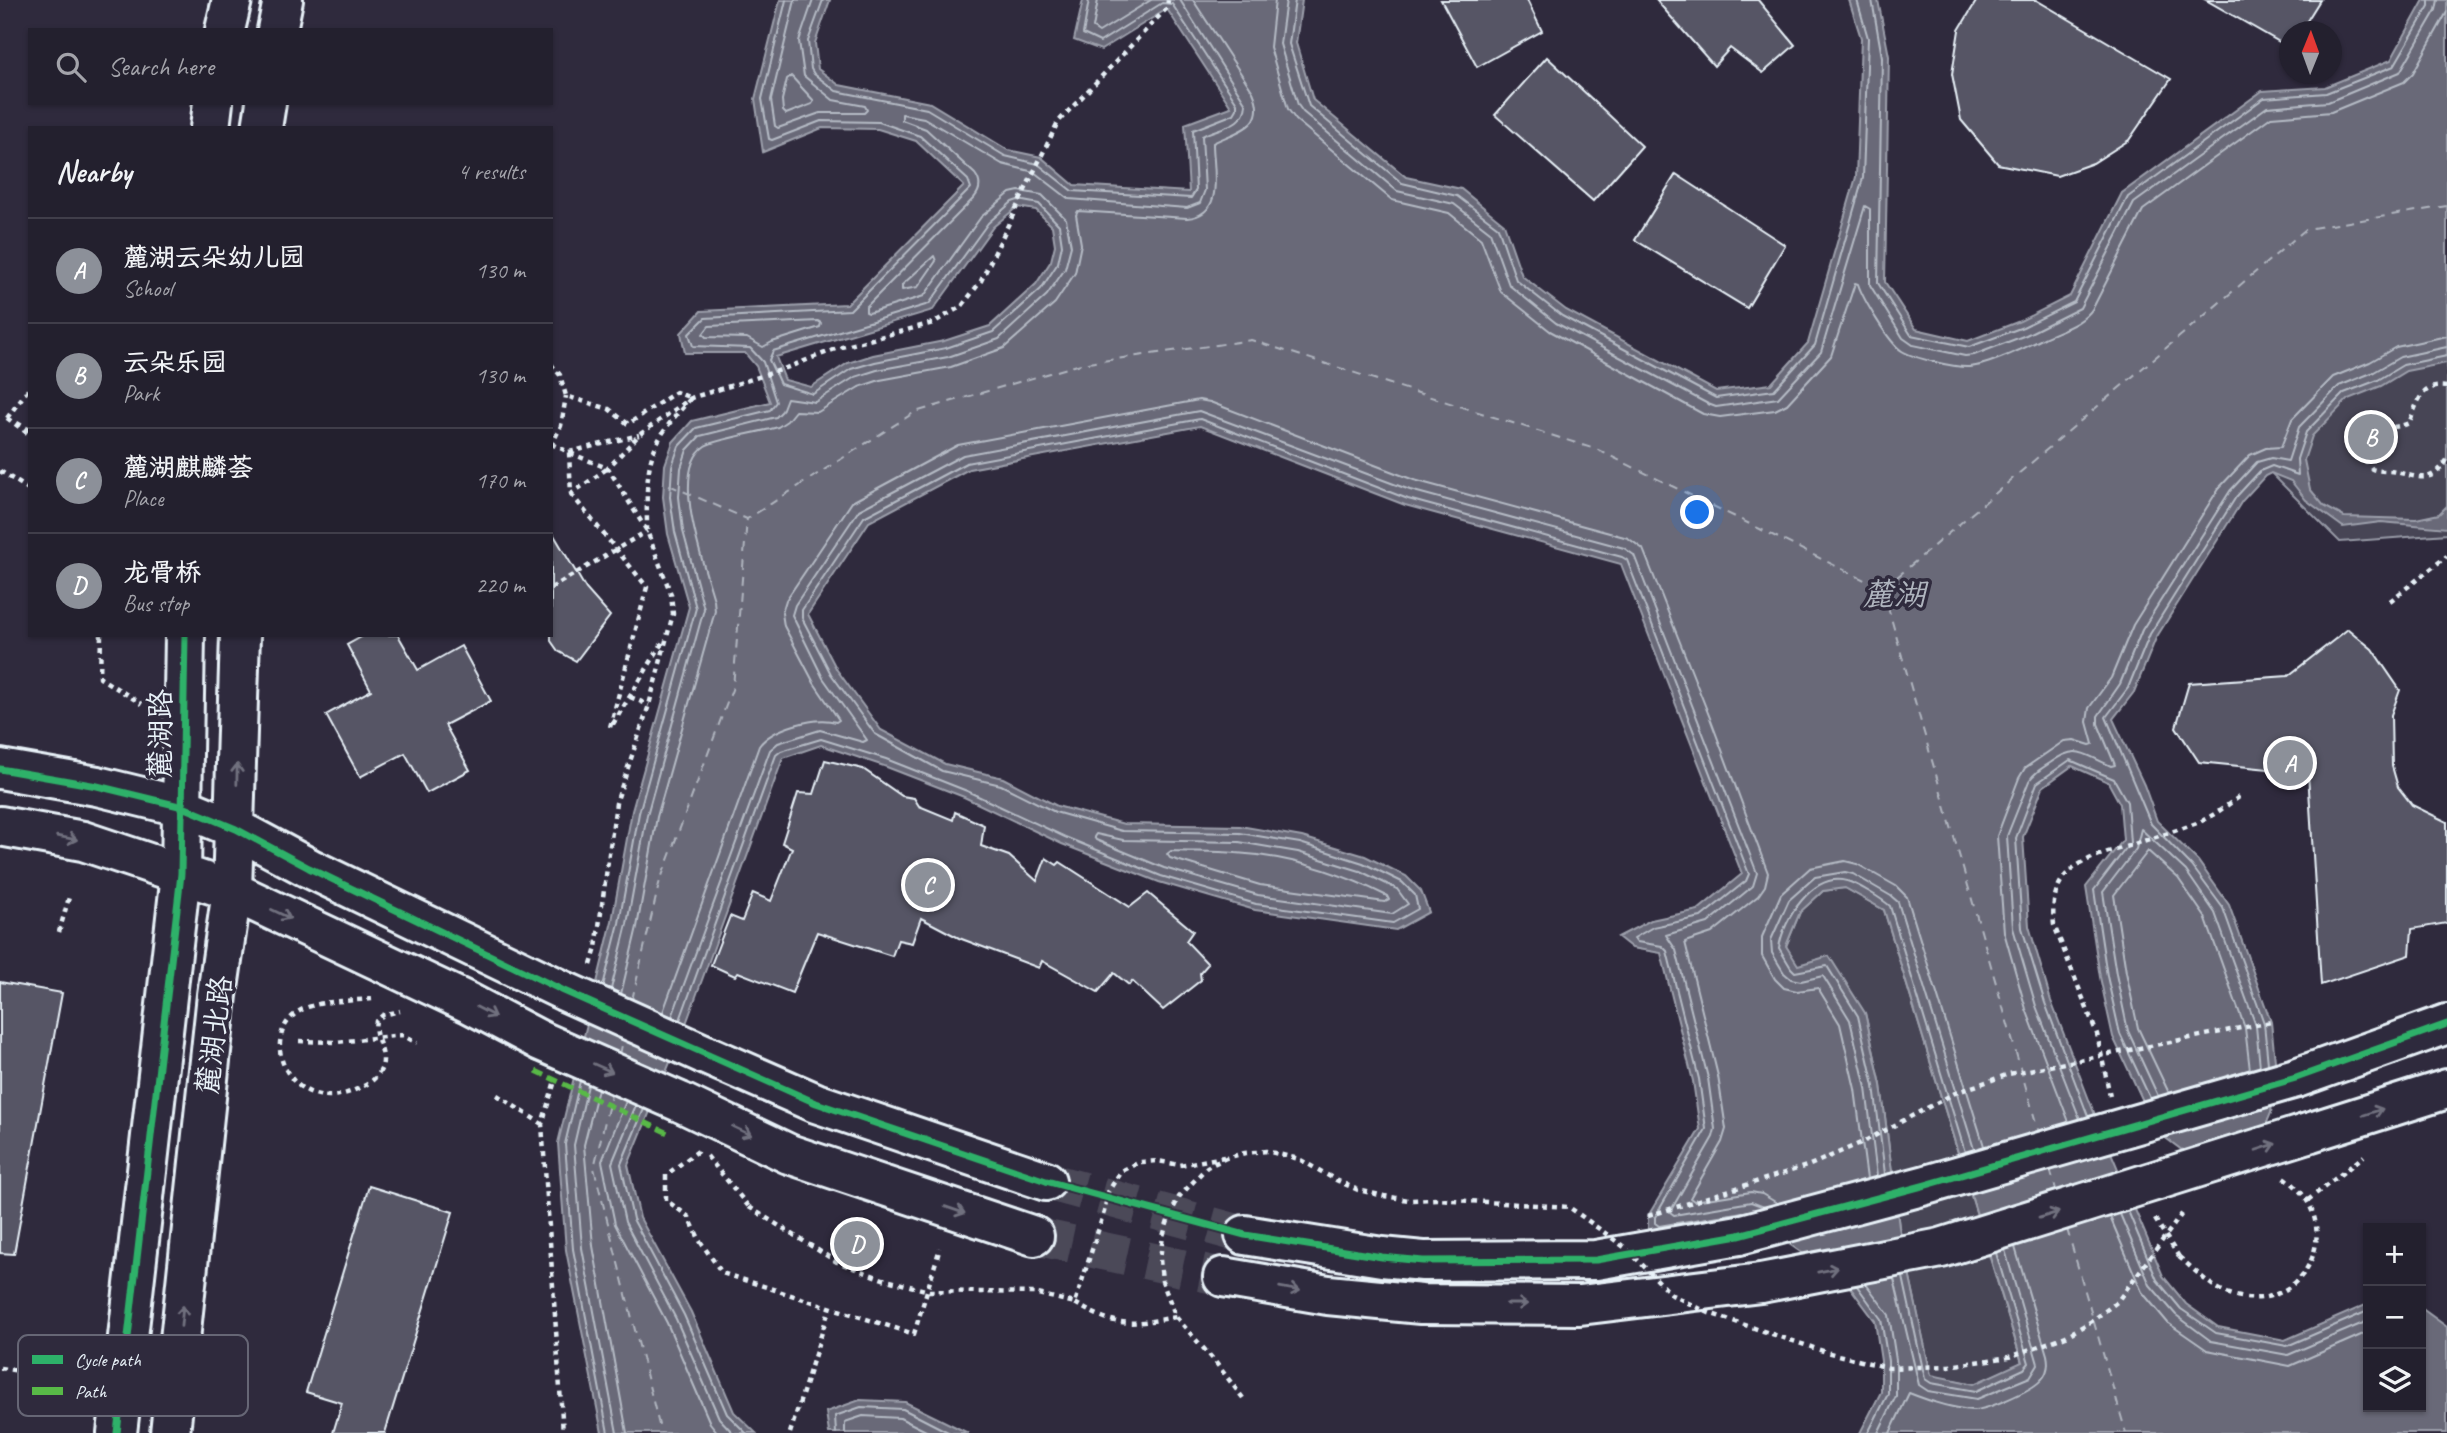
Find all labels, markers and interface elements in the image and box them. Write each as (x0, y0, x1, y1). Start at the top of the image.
north arrow (2279, 21, 2342, 84)
search box (28, 28, 553, 105)
icon: search (52, 48, 90, 86)
text: Search here (108, 50, 214, 83)
text: Nearby (56, 153, 132, 191)
text: 4 results (458, 157, 525, 186)
text: 麓湖云朵幼儿园 (123, 241, 305, 274)
text: A (73, 256, 85, 285)
text: 130 m (476, 256, 525, 285)
text: School (123, 274, 172, 303)
text: 云朵乐园 (123, 346, 227, 379)
text: B (73, 361, 85, 390)
text: 130 m (476, 361, 525, 390)
text: Park (123, 379, 159, 408)
pin: B (2348, 411, 2394, 463)
text: 麓湖麒麟荟 (123, 451, 253, 484)
text: C (74, 466, 84, 495)
text: 170 m (476, 466, 525, 495)
text: Place (123, 484, 163, 513)
your location (1680, 495, 1714, 529)
text: 龙骨桥 (123, 556, 201, 589)
text: D (72, 571, 86, 600)
text: 220 m (476, 571, 525, 600)
water label: 麓湖 (1862, 574, 1929, 615)
text: Bus stop (123, 589, 189, 618)
street label: 麓湖路 (141, 689, 179, 779)
pin: A (2267, 737, 2313, 789)
one-way arrow (230, 763, 243, 786)
one-way arrow (55, 832, 78, 845)
pin: C (905, 859, 951, 911)
one-way arrow (270, 908, 291, 921)
street label: 麓湖北路 (188, 973, 240, 1097)
one-way arrow (476, 1005, 496, 1019)
one-way arrow (592, 1063, 614, 1076)
one-way arrow (2362, 1105, 2384, 1118)
one-way arrow (731, 1125, 752, 1139)
one-way arrow (2254, 1139, 2276, 1152)
one-way arrow (944, 1205, 966, 1218)
one-way arrow (2037, 1207, 2059, 1220)
pin: D (834, 1218, 880, 1270)
map controls (2363, 1223, 2426, 1412)
button: + (2363, 1223, 2426, 1286)
one-way arrow (1816, 1263, 1839, 1276)
one-way arrow (1278, 1283, 1301, 1296)
button: − (2363, 1286, 2426, 1349)
one-way arrow (1505, 1298, 1528, 1311)
one-way arrow (176, 1306, 189, 1328)
legend (18, 1335, 248, 1416)
text: Cycle path (75, 1348, 141, 1372)
button: layers (2363, 1349, 2426, 1412)
text: Path (75, 1380, 108, 1404)

